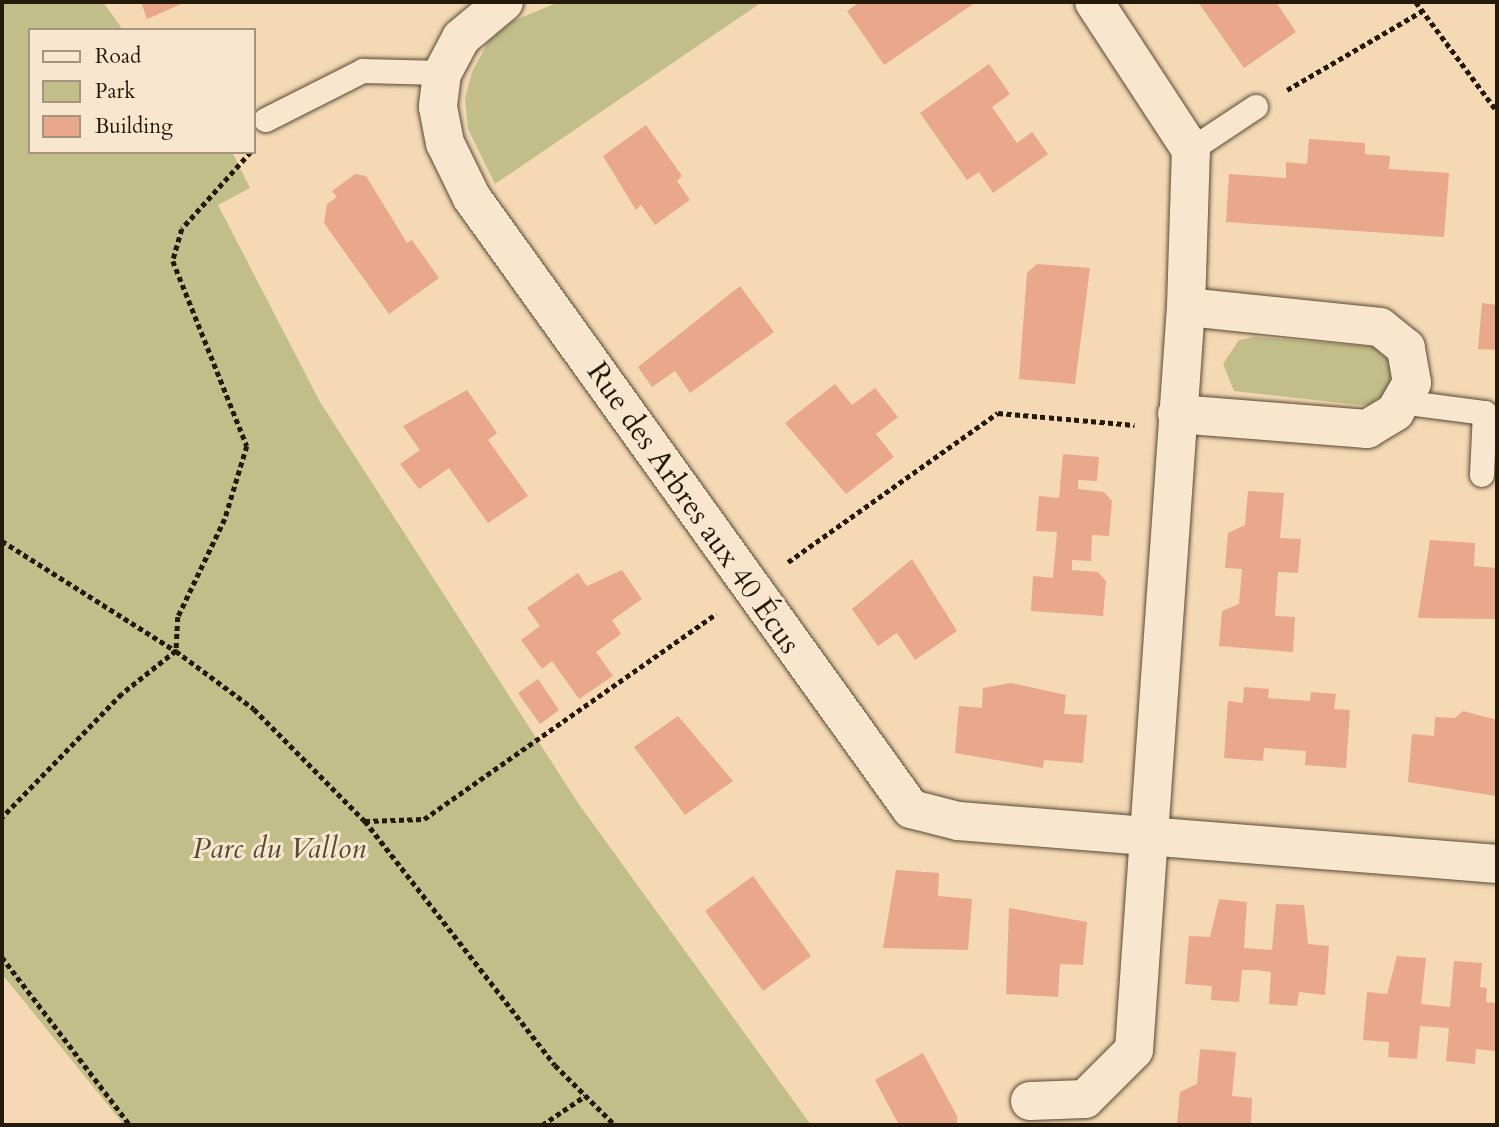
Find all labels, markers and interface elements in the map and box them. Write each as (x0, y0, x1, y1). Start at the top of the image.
legend (28, 28, 256, 154)
text: Road (95, 42, 141, 71)
text: Park (95, 77, 135, 106)
text: Building (95, 112, 173, 141)
street label: Rue des Arbres aux 40 Écus (579, 355, 807, 661)
park label: Parc du Vallon (192, 831, 366, 867)

